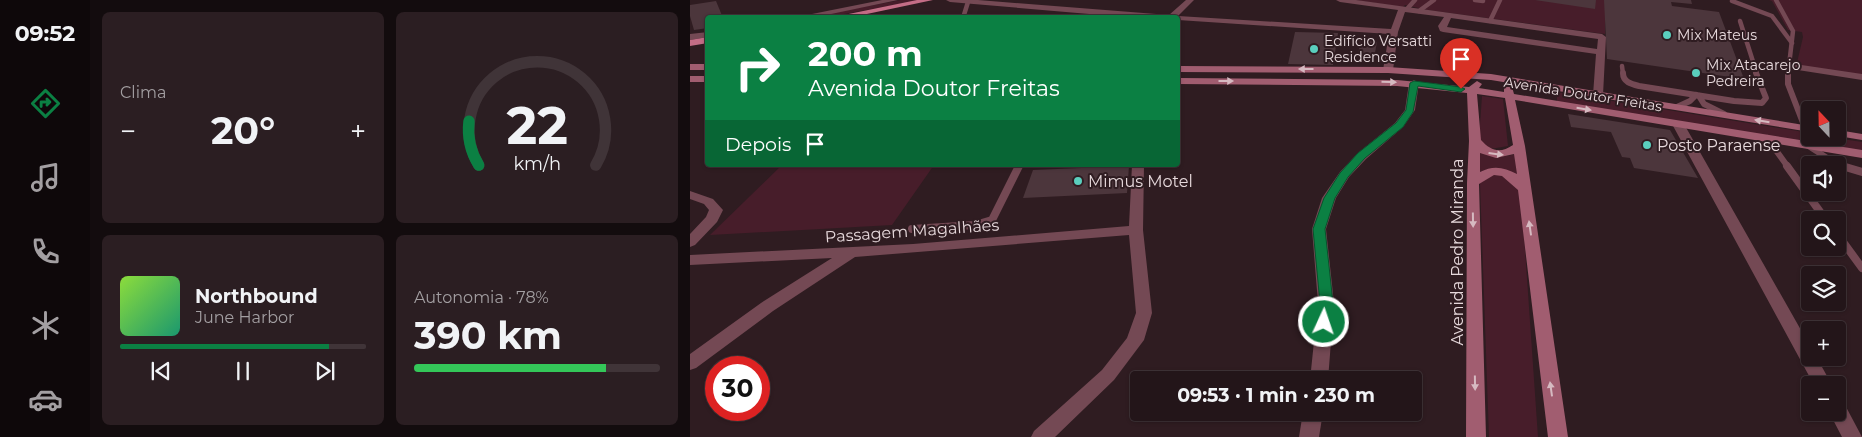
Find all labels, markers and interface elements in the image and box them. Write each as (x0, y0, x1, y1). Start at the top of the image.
text: 09:52 (15, 20, 75, 47)
place label: Mix Mateus (1677, 26, 1757, 44)
marker: Mix Mateus (1661, 29, 1673, 41)
text: 200 m (808, 32, 923, 75)
place label: Edifício Versatti Residence (1324, 32, 1432, 66)
icon: right (725, 35, 790, 100)
pin (1440, 38, 1482, 89)
marker: Edifício Versatti Residence (1308, 43, 1320, 55)
icon: arrive (1447, 45, 1475, 73)
place label: Mix Atacarejo Pedreira (1706, 56, 1801, 90)
one-way arrow (1297, 65, 1313, 73)
marker: Mix Atacarejo Pedreira (1690, 67, 1702, 79)
street label: Avenida Doutor Freitas (1503, 73, 1664, 115)
text: Avenida Doutor Freitas (808, 75, 1060, 102)
one-way arrow (1218, 77, 1234, 85)
one-way arrow (1381, 79, 1397, 87)
text: Clima (120, 83, 166, 102)
icon: directions (28, 86, 63, 121)
text: 22 (506, 94, 568, 157)
north arrow (1801, 101, 1846, 146)
map controls (1801, 101, 1846, 421)
one-way arrow (1577, 105, 1593, 113)
text: 20° (211, 107, 275, 154)
text: − (120, 114, 136, 148)
text: + (350, 114, 366, 148)
one-way arrow (1754, 117, 1770, 125)
icon: arrive (801, 130, 829, 158)
text: Depois (725, 133, 791, 156)
place label: Posto Paraense (1657, 136, 1780, 155)
marker: Posto Paraense (1641, 139, 1653, 151)
one-way arrow (1488, 150, 1504, 158)
text: km/h (513, 153, 561, 174)
button: sound (1801, 156, 1846, 201)
street label: Avenida Pedro Miranda (1448, 159, 1467, 345)
icon: music (28, 160, 63, 195)
place label: Mimus Motel (1088, 172, 1193, 191)
marker: Mimus Motel (1072, 175, 1084, 187)
button: search (1801, 211, 1846, 256)
one-way arrow (1469, 212, 1477, 228)
street label: Passagem Magalhães (824, 215, 1000, 247)
one-way arrow (1526, 219, 1534, 235)
icon: phone (28, 234, 63, 269)
button: layers (1801, 266, 1846, 311)
text: Northbound (195, 285, 318, 308)
text: Autonomia · 78% (414, 288, 549, 307)
position arrow (1297, 295, 1349, 347)
icon: climate (28, 308, 63, 343)
text: June Harbor (195, 308, 294, 327)
text: 390 km (414, 312, 562, 359)
button: + (1801, 321, 1846, 366)
speed limit sign: 30 (705, 356, 770, 421)
icon: previous (147, 357, 175, 385)
icon: pause (229, 357, 257, 385)
icon: next (311, 357, 339, 385)
one-way arrow (1471, 375, 1479, 391)
button: − (1801, 376, 1846, 421)
one-way arrow (1547, 380, 1555, 396)
icon: car (28, 382, 63, 417)
text: 09:53 · 1 min · 230 m (1177, 384, 1375, 407)

